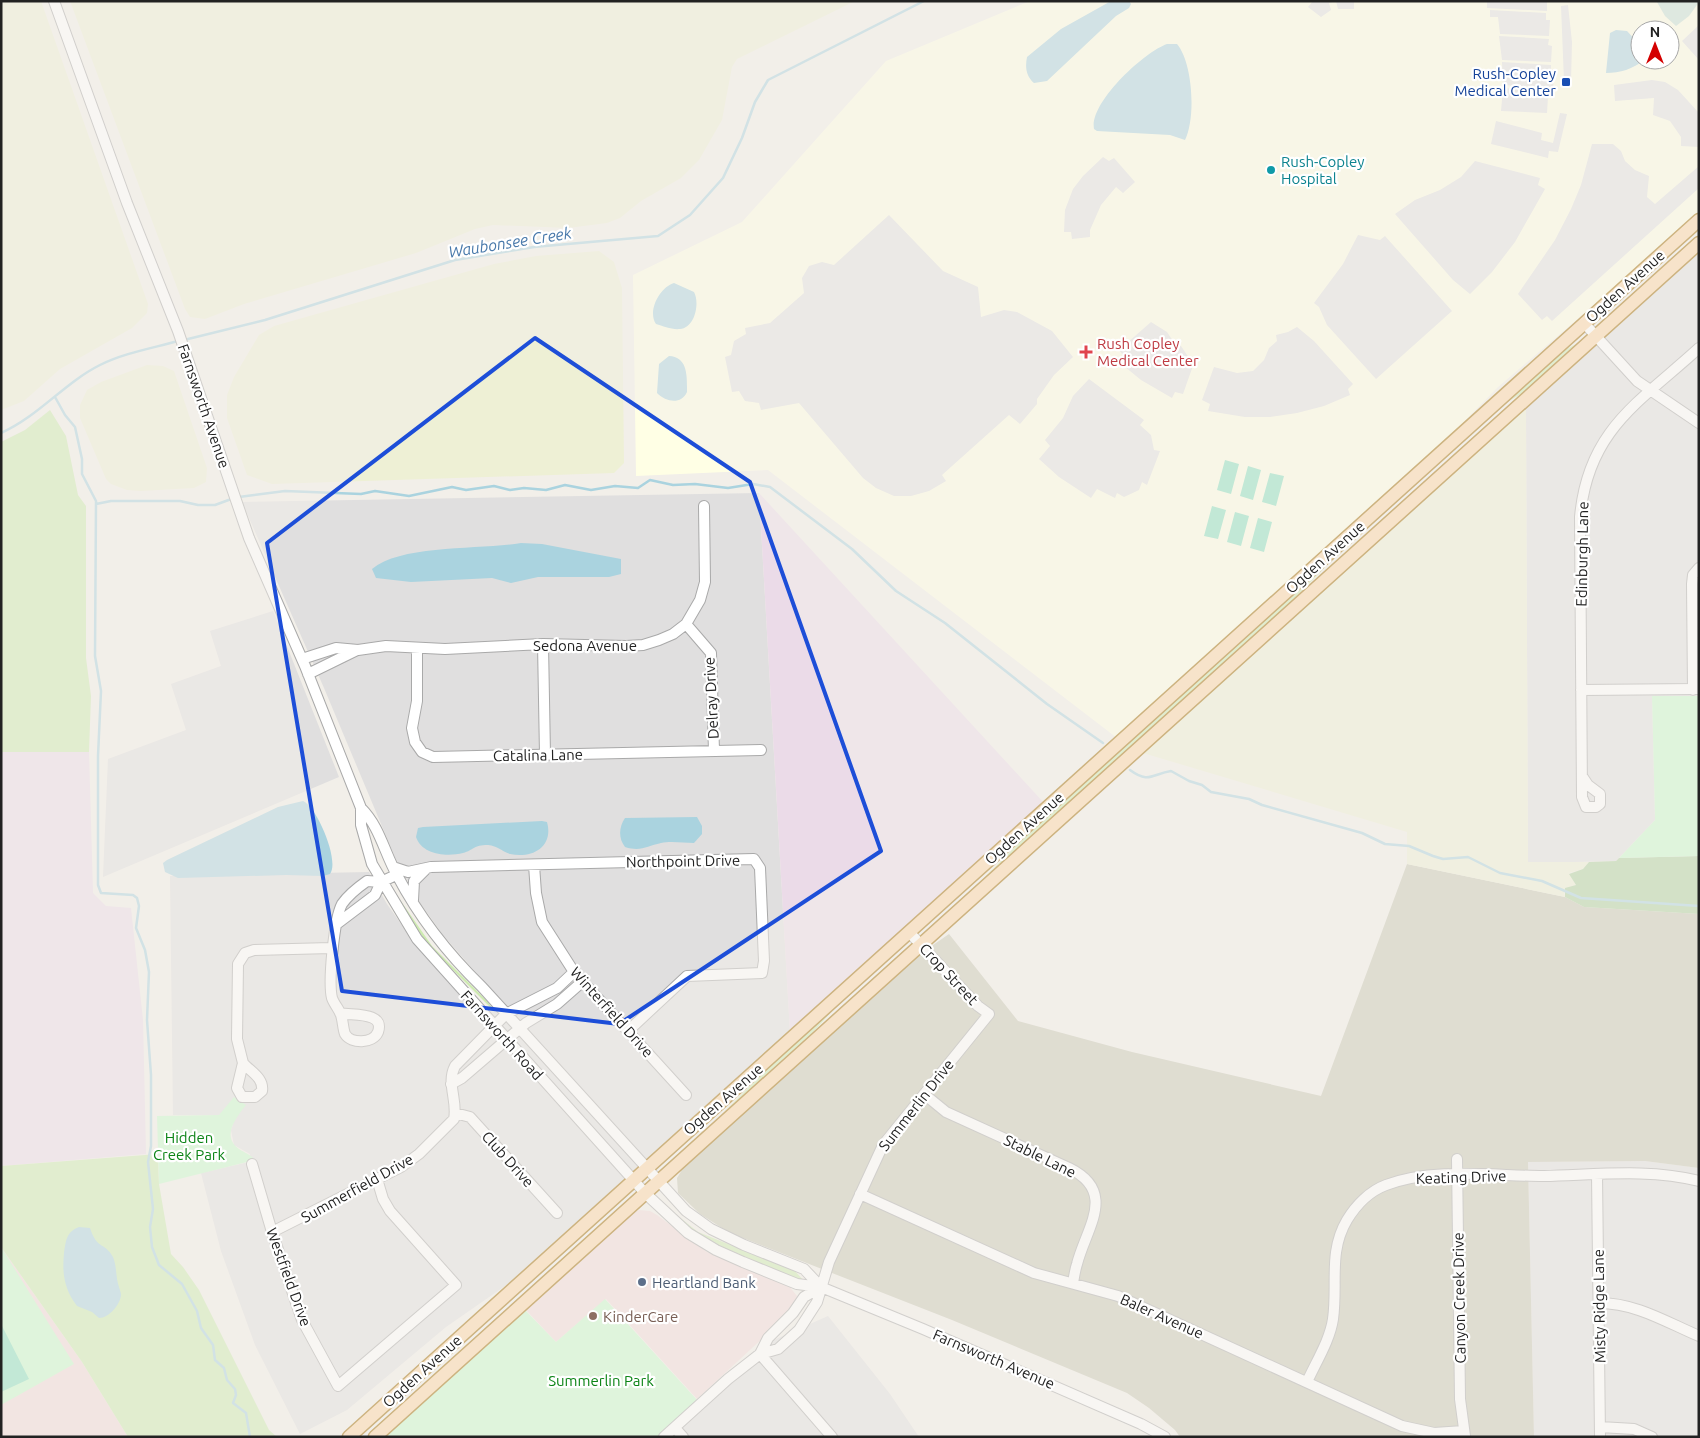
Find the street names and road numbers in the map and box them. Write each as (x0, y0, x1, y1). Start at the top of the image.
street label: Ogden Avenue (1582, 246, 1668, 326)
street label: Farnsworth Avenue (175, 342, 233, 470)
street label: Edinburgh Lane (1573, 501, 1591, 607)
street label: Ogden Avenue (1282, 517, 1368, 597)
street label: Sedona Avenue (533, 637, 637, 654)
street label: Delray Drive (700, 656, 722, 740)
street label: Catalina Lane (493, 746, 583, 764)
street label: Ogden Avenue (981, 788, 1067, 868)
street label: Northpoint Drive (626, 852, 740, 870)
street label: Crop Street (916, 940, 982, 1008)
street label: Winterfield Drive (567, 963, 657, 1061)
street label: Farnsworth Road (457, 987, 547, 1083)
street label: Summerlin Drive (875, 1056, 957, 1154)
street label: Ogden Avenue (680, 1060, 766, 1138)
street label: Club Drive (478, 1128, 538, 1190)
street label: Stable Lane (1001, 1131, 1079, 1181)
street label: Summerfield Drive (298, 1150, 416, 1226)
street label: Keating Drive (1415, 1167, 1507, 1187)
street label: Westfield Drive (263, 1225, 315, 1329)
street label: Canyon Creek Drive (1449, 1232, 1469, 1364)
street label: Misty Ridge Lane (1590, 1249, 1608, 1363)
street label: Baler Avenue (1118, 1290, 1206, 1342)
street label: Farnsworth Avenue (931, 1326, 1057, 1392)
street label: Ogden Avenue (379, 1331, 465, 1411)

